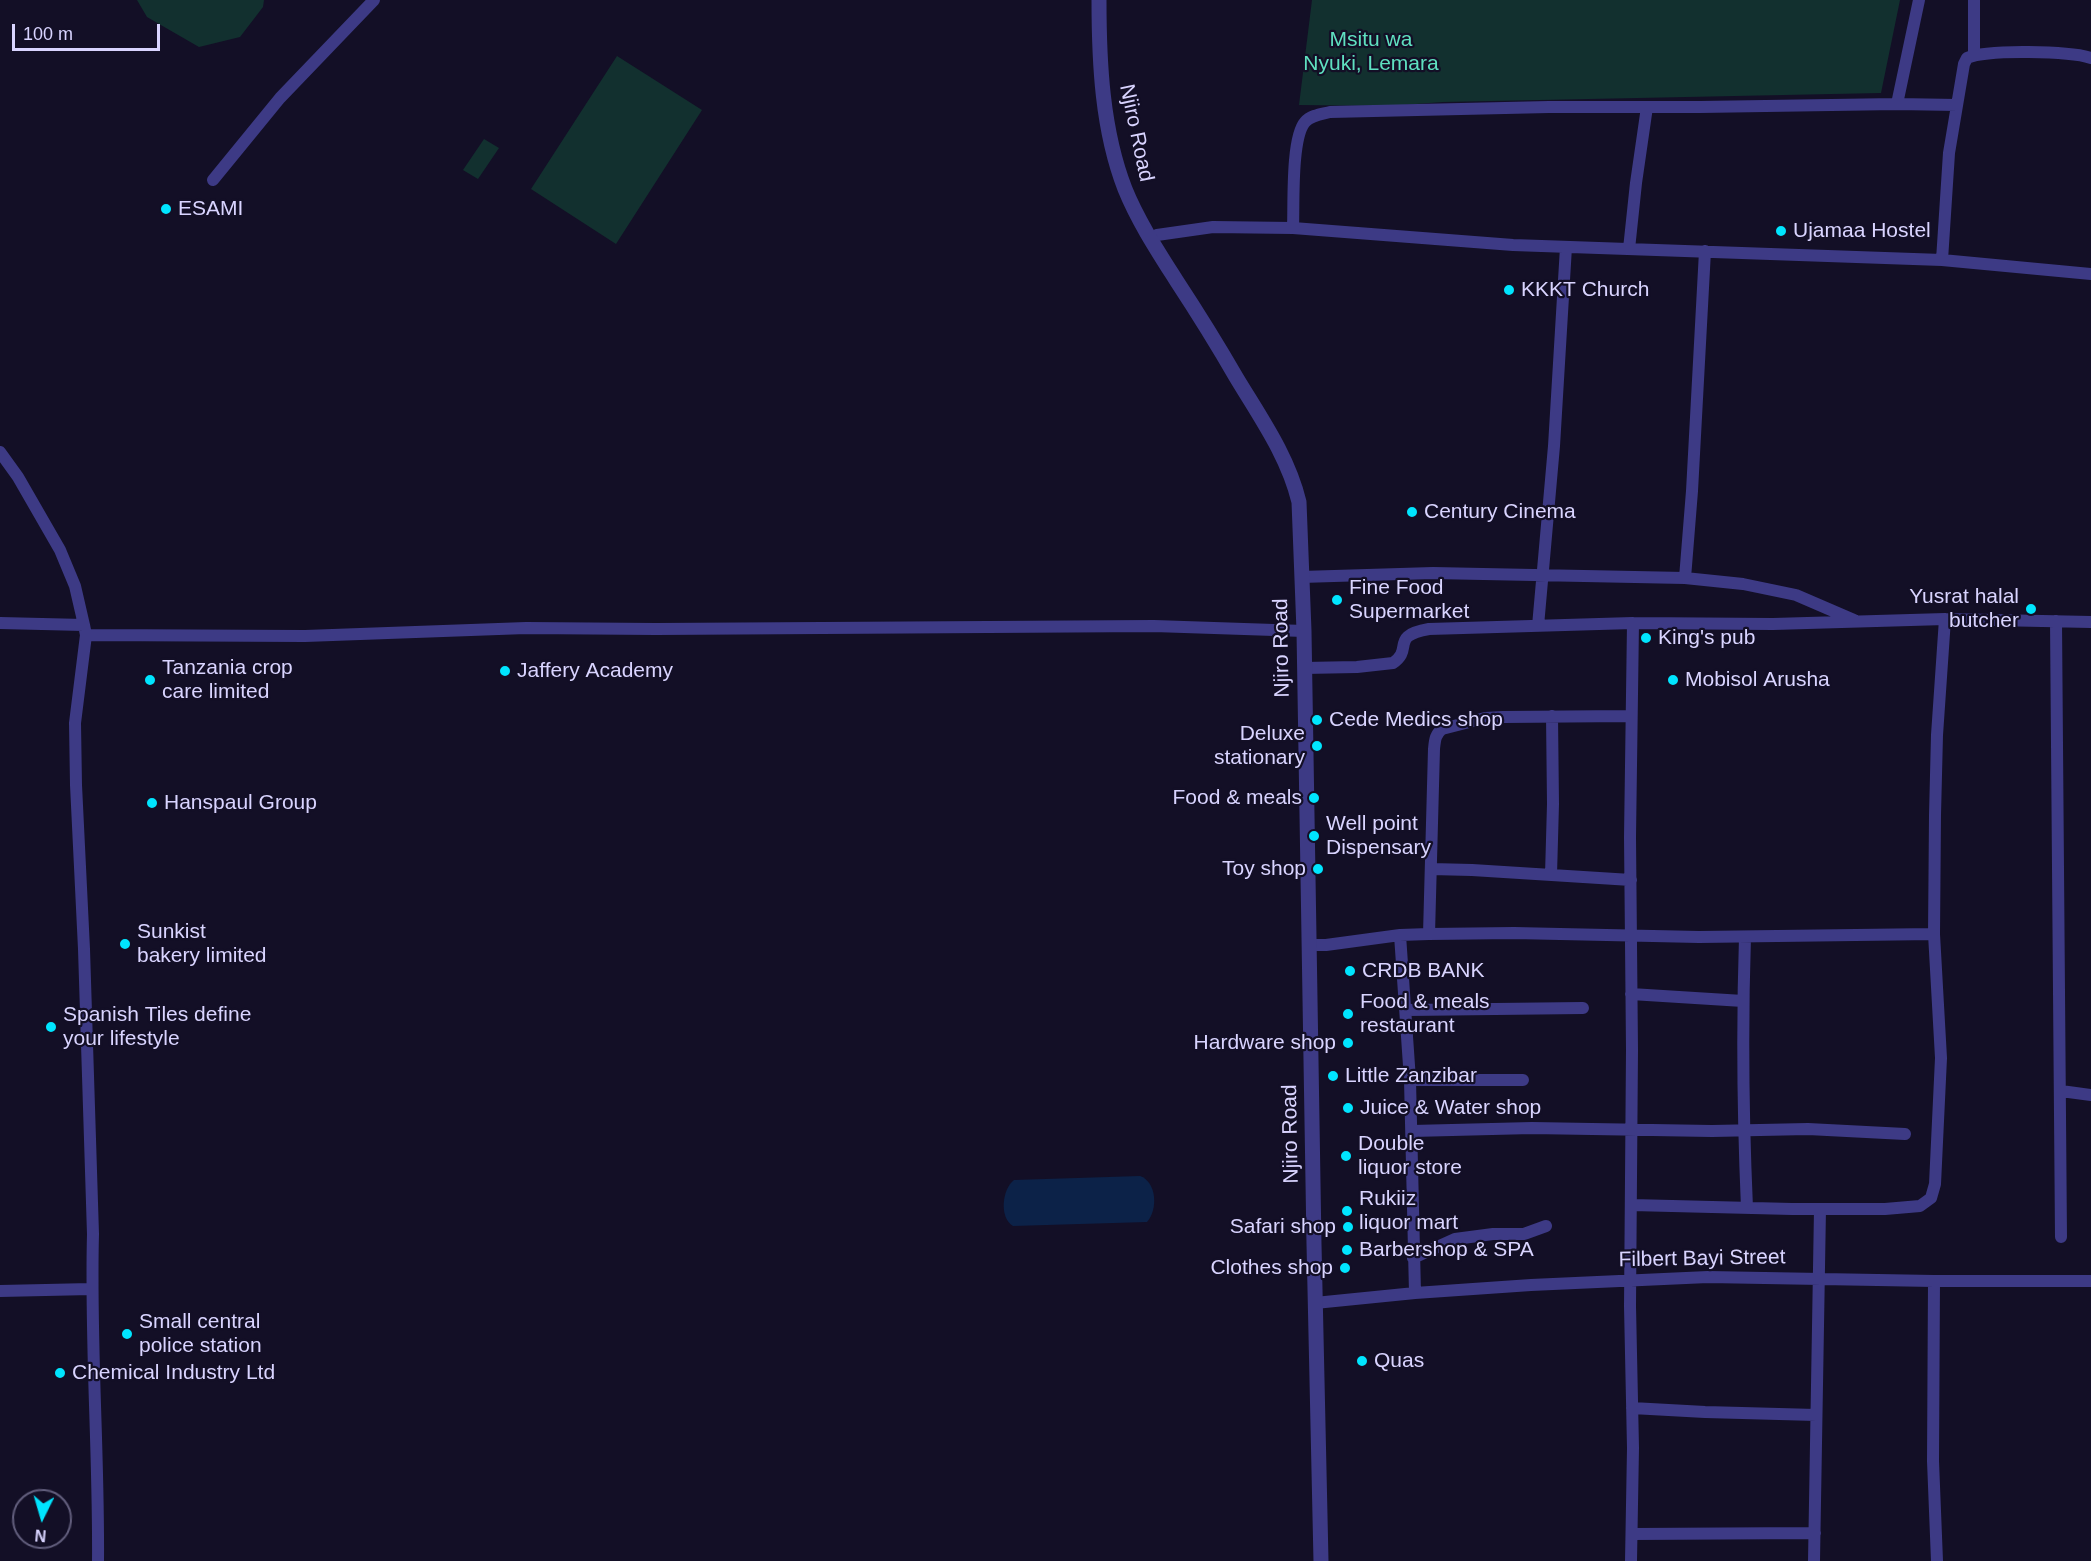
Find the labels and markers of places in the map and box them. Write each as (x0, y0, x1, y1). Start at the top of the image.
place label: ESAMI (178, 196, 243, 222)
marker: ESAMI (159, 202, 173, 216)
place label: Ujamaa Hostel (1793, 218, 1931, 244)
marker: Ujamaa Hostel (1774, 224, 1788, 238)
place label: KKKT Church (1521, 277, 1649, 303)
marker: KKKT Church (1502, 283, 1516, 297)
place label: Century Cinema (1424, 499, 1576, 525)
marker: Century Cinema (1405, 505, 1419, 519)
place label: Fine Food Supermarket (1349, 575, 1469, 625)
place label: Yusrat halal butcher (1909, 584, 2019, 634)
marker: Fine Food Supermarket (1330, 593, 1344, 607)
marker: Yusrat halal butcher (2024, 602, 2038, 616)
place label: King's pub (1658, 625, 1755, 651)
marker: King's pub (1639, 631, 1653, 645)
place label: Tanzania crop care limited (162, 655, 293, 705)
place label: Jaffery Academy (517, 658, 673, 684)
marker: Jaffery Academy (498, 664, 512, 678)
place label: Mobisol Arusha (1685, 667, 1830, 693)
marker: Tanzania crop care limited (143, 673, 157, 687)
marker: Mobisol Arusha (1666, 673, 1680, 687)
place label: Cede Medics shop (1329, 707, 1503, 733)
marker: Cede Medics shop (1310, 713, 1324, 727)
place label: Deluxe stationary (1214, 721, 1305, 771)
marker: Deluxe stationary (1310, 739, 1324, 753)
place label: Food & meals (1172, 785, 1302, 811)
place label: Hanspaul Group (164, 790, 317, 816)
marker: Food & meals (1307, 791, 1321, 805)
marker: Hanspaul Group (145, 796, 159, 810)
place label: Well point Dispensary (1326, 811, 1431, 861)
marker: Well point Dispensary (1307, 829, 1321, 843)
place label: Toy shop (1222, 856, 1306, 882)
marker: Toy shop (1311, 862, 1325, 876)
place label: Sunkist bakery limited (137, 919, 267, 969)
marker: Sunkist bakery limited (118, 937, 132, 951)
place label: CRDB BANK (1362, 958, 1485, 984)
marker: CRDB BANK (1343, 964, 1357, 978)
place label: Food & meals restaurant (1360, 989, 1490, 1039)
place label: Spanish Tiles define your lifestyle (63, 1002, 251, 1052)
marker: Food & meals restaurant (1341, 1007, 1355, 1021)
marker: Spanish Tiles define your lifestyle (44, 1020, 58, 1034)
place label: Hardware shop (1194, 1030, 1336, 1056)
marker: Hardware shop (1341, 1036, 1355, 1050)
place label: Little Zanzibar (1345, 1063, 1477, 1089)
marker: Little Zanzibar (1326, 1069, 1340, 1083)
place label: Juice & Water shop (1360, 1095, 1541, 1121)
marker: Juice & Water shop (1341, 1101, 1355, 1115)
place label: Double liquor store (1358, 1131, 1462, 1181)
marker: Double liquor store (1339, 1149, 1353, 1163)
place label: Rukiiz liquor mart (1359, 1186, 1458, 1236)
marker: Rukiiz liquor mart (1340, 1204, 1354, 1218)
place label: Safari shop (1230, 1214, 1336, 1240)
marker: Safari shop (1341, 1220, 1355, 1234)
place label: Barbershop & SPA (1359, 1237, 1534, 1263)
marker: Barbershop & SPA (1340, 1243, 1354, 1257)
place label: Clothes shop (1210, 1255, 1333, 1281)
marker: Clothes shop (1338, 1261, 1352, 1275)
place label: Small central police station (139, 1309, 262, 1359)
marker: Small central police station (120, 1327, 134, 1341)
place label: Quas (1374, 1348, 1424, 1374)
marker: Quas (1355, 1354, 1369, 1368)
place label: Chemical Industry Ltd (72, 1360, 275, 1386)
marker: Chemical Industry Ltd (53, 1366, 67, 1380)

